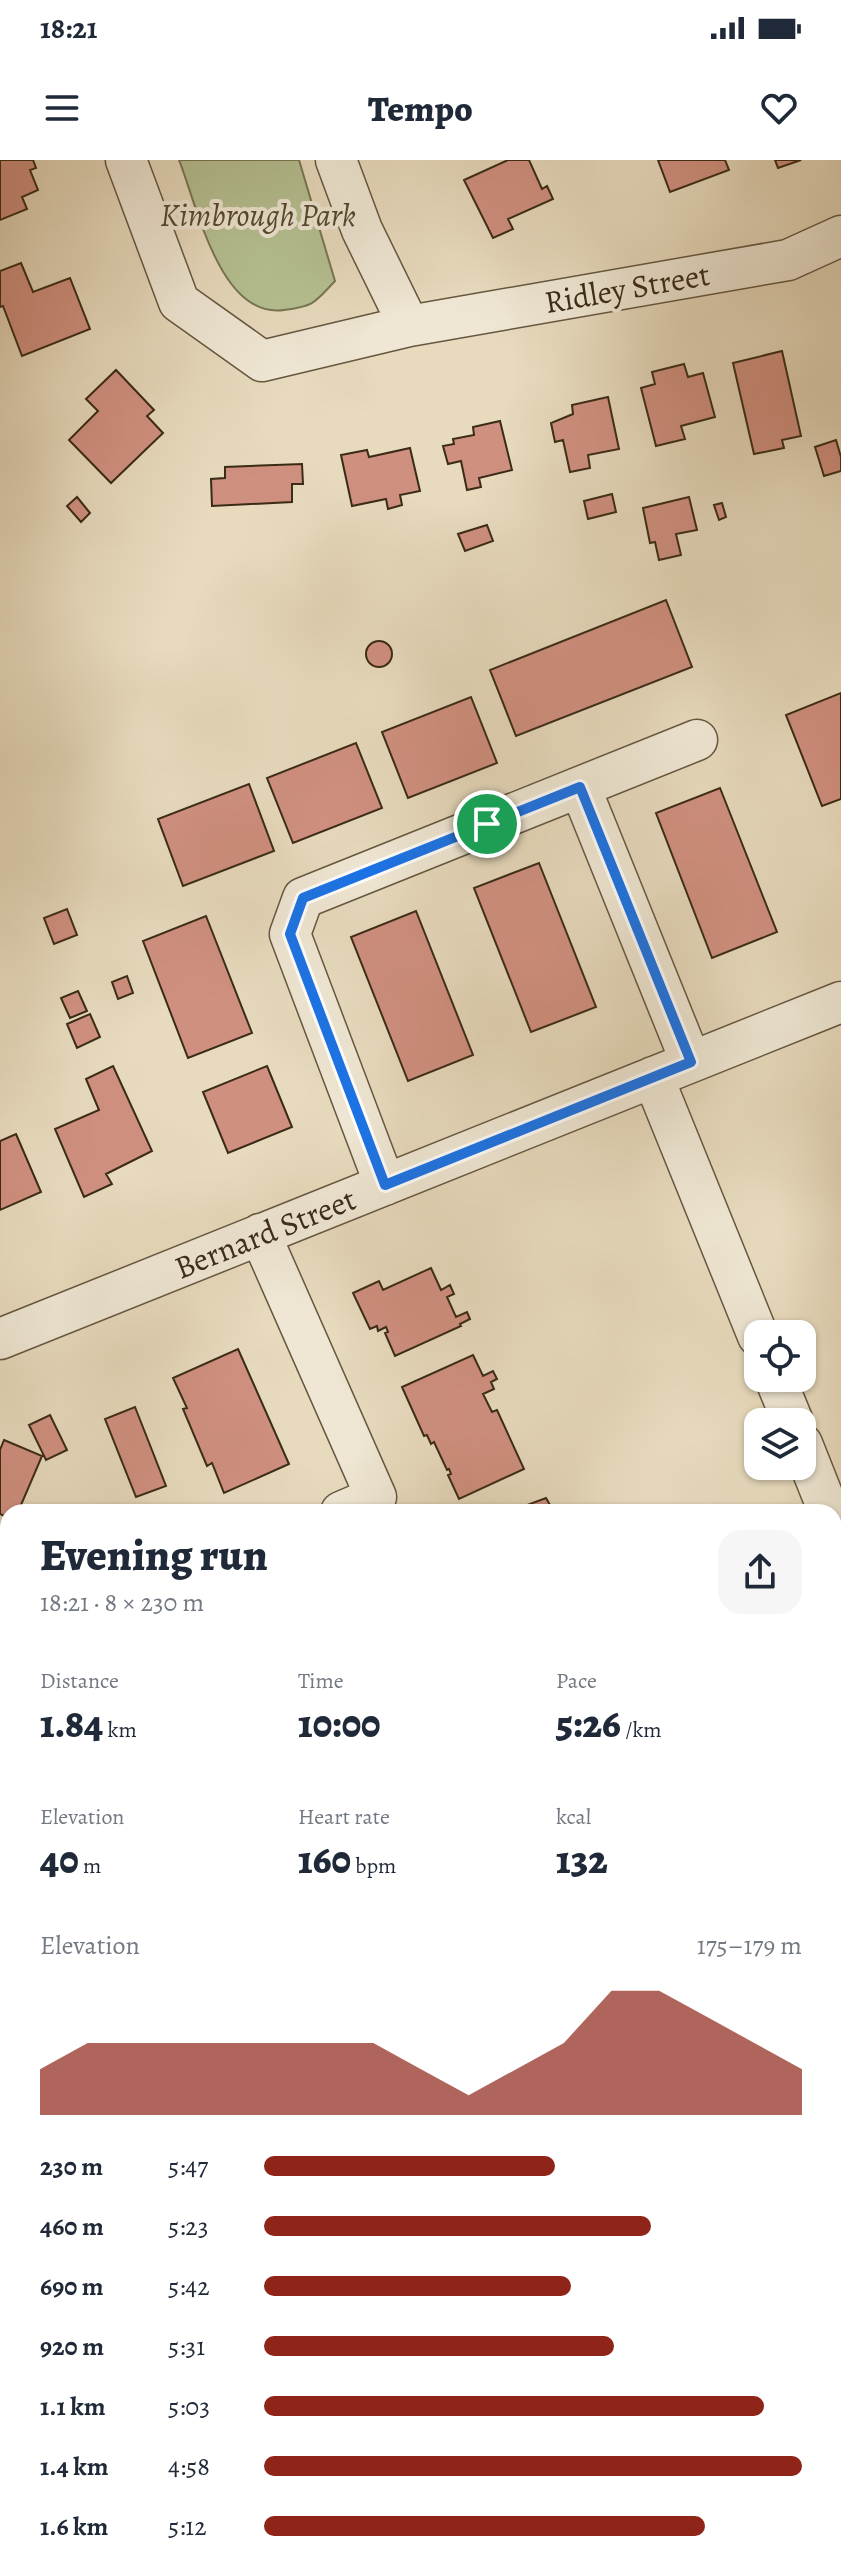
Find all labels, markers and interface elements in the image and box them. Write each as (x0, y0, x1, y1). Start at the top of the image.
text: 18:21 (40, 8, 98, 48)
text: Tempo (368, 84, 473, 133)
icon: menu (40, 86, 84, 130)
icon: heart (757, 86, 801, 130)
park label: Kimbrough Park (160, 193, 356, 237)
street label: Ridley Street (541, 252, 713, 324)
pin (453, 790, 521, 858)
icon: arrive (465, 802, 509, 846)
street label: Bernard Street (168, 1177, 362, 1289)
map controls (744, 1320, 816, 1480)
button: locate (744, 1320, 816, 1392)
button: layers (744, 1408, 816, 1480)
text: Evening run (40, 1525, 268, 1585)
button: share (718, 1530, 802, 1614)
text: 18:21 · 8 × 230 m (40, 1585, 204, 1620)
text: Distance (40, 1666, 119, 1696)
text: Time (298, 1666, 344, 1696)
text: Pace (556, 1666, 597, 1696)
text: 1.84 (40, 1696, 103, 1751)
text: 10:00 (298, 1696, 381, 1751)
text: 5:26 (556, 1696, 621, 1751)
text: km (103, 1715, 137, 1745)
text: /km (621, 1715, 662, 1745)
text: Elevation (40, 1802, 124, 1832)
text: Heart rate (298, 1802, 390, 1832)
text: kcal (556, 1802, 591, 1832)
text: 40 (40, 1832, 79, 1887)
text: 160 (298, 1832, 351, 1887)
text: 132 (556, 1832, 608, 1887)
text: m (79, 1851, 101, 1881)
text: bpm (351, 1851, 396, 1881)
text: Elevation (40, 1928, 140, 1963)
text: 175–179 m (697, 1928, 802, 1963)
text: 230 m (40, 2149, 103, 2184)
text: 5:47 (168, 2149, 208, 2184)
text: 460 m (40, 2209, 104, 2244)
text: 5:23 (168, 2209, 209, 2244)
text: 690 m (40, 2269, 104, 2304)
text: 5:42 (168, 2269, 210, 2304)
text: 920 m (40, 2329, 104, 2364)
text: 5:31 (168, 2329, 205, 2364)
text: 1.1 km (40, 2389, 106, 2424)
text: 5:03 (168, 2389, 210, 2424)
text: 1.4 km (40, 2449, 108, 2484)
text: 4:58 (168, 2449, 210, 2484)
text: 1.6 km (40, 2509, 108, 2544)
text: 5:12 (168, 2509, 207, 2544)

